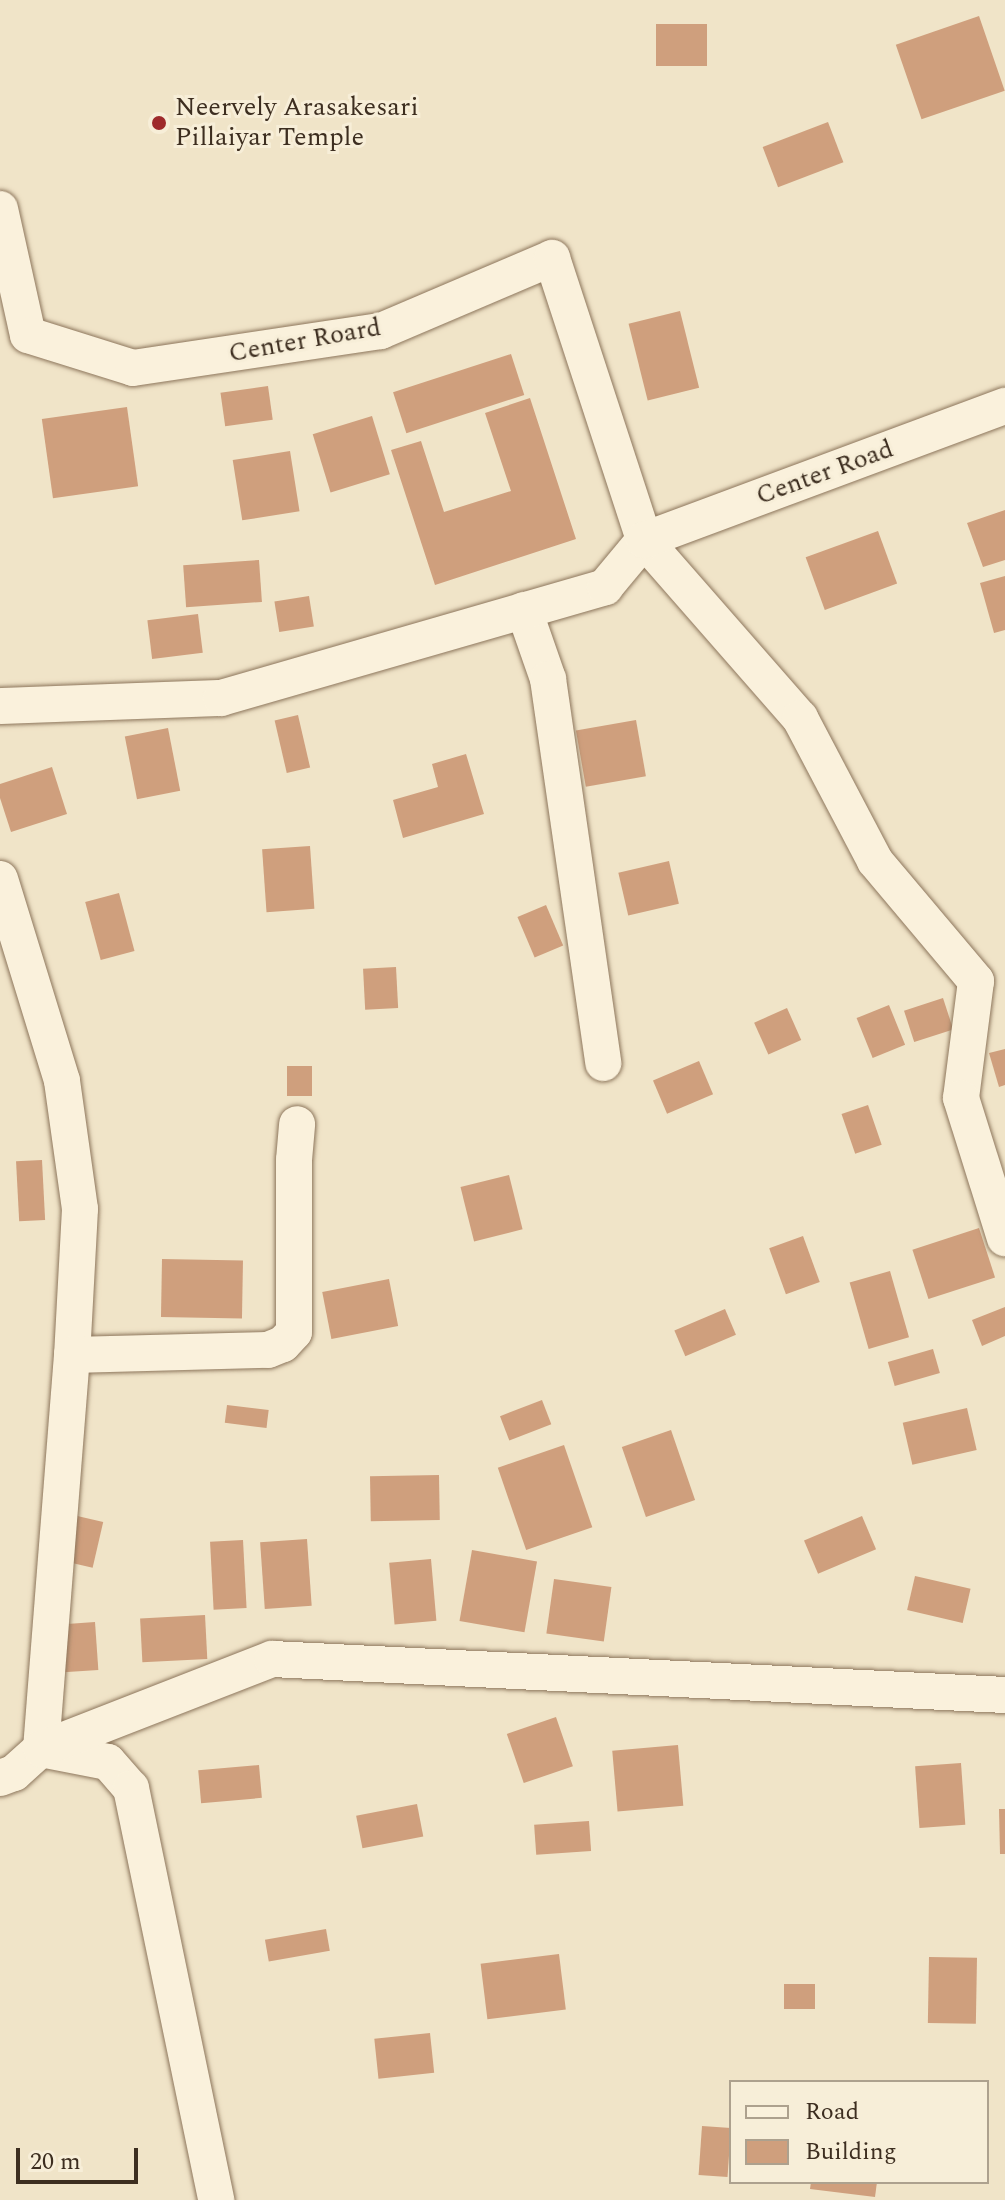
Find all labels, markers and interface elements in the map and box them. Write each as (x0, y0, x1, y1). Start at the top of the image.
place label: Neervely Arasakesari Pillaiyar Temple (175, 92, 419, 154)
marker: Neervely Arasakesari Pillaiyar Temple (150, 114, 168, 132)
street label: Center Roard (226, 312, 384, 370)
street label: Center Road (752, 434, 898, 512)
legend (729, 2080, 989, 2184)
text: Road (805, 2094, 859, 2130)
scale bar (20, 2132, 142, 2182)
text: Building (805, 2134, 897, 2170)
text: 20 m (30, 2144, 81, 2180)

